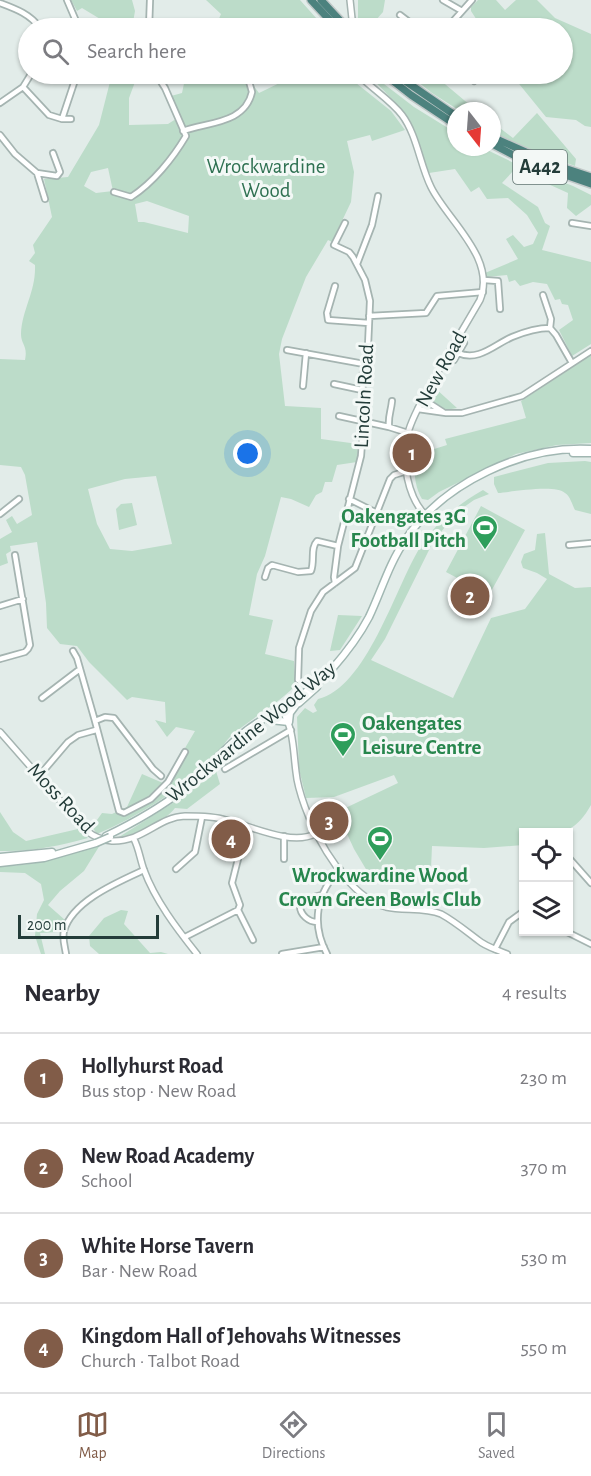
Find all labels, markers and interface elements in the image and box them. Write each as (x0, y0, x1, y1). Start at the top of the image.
search box (18, 18, 573, 84)
icon: search (39, 35, 72, 68)
text: Search here (87, 40, 186, 62)
north arrow (447, 102, 501, 156)
road number: A442 (513, 150, 567, 184)
park label: Wrockwardine Wood (206, 156, 326, 201)
street label: New Road (412, 328, 470, 410)
street label: Lincoln Road (351, 343, 377, 449)
pin: 1 (392, 430, 432, 476)
your location (233, 439, 262, 468)
place label: Oakengates 3G Football Pitch (341, 506, 466, 551)
sports icon: Oakengates 3G Football Pitch (470, 513, 500, 551)
pin: 2 (450, 574, 490, 618)
street label: Wrockwardine Wood Way (162, 657, 340, 807)
place label: Oakengates Leisure Centre (362, 713, 482, 758)
sports icon: Oakengates Leisure Centre (328, 720, 358, 758)
street label: Moss Road (24, 759, 99, 837)
pin: 3 (310, 798, 348, 844)
pin: 4 (212, 816, 250, 862)
sports icon: Wrockwardine Wood Crown Green Bowls Club (365, 824, 395, 862)
map controls (519, 828, 573, 936)
button: locate (519, 828, 573, 882)
place label: Wrockwardine Wood Crown Green Bowls Club (279, 865, 481, 910)
button: layers (519, 882, 573, 936)
scale bar (18, 912, 159, 940)
text: 200 m (27, 917, 67, 933)
text: Nearby (24, 980, 100, 1006)
text: 4 results (502, 983, 567, 1003)
text: Hollyhurst Road (81, 1055, 223, 1077)
text: 1 (40, 1068, 47, 1088)
text: 230 m (520, 1068, 567, 1088)
text: Bus stop · New Road (81, 1081, 236, 1101)
text: New Road Academy (81, 1145, 254, 1167)
text: 2 (39, 1158, 48, 1178)
text: 370 m (521, 1158, 567, 1178)
text: School (81, 1171, 133, 1191)
text: White Horse Tavern (81, 1235, 254, 1257)
text: 3 (39, 1248, 48, 1268)
text: 530 m (521, 1248, 567, 1268)
text: Bar · New Road (81, 1261, 197, 1281)
text: Kingdom Hall of Jehovahs Witnesses (81, 1325, 401, 1347)
text: 4 (38, 1338, 49, 1358)
text: 550 m (520, 1338, 567, 1358)
text: Church · Talbot Road (81, 1351, 240, 1371)
tab: Map (76, 1408, 109, 1463)
tab: Directions (262, 1408, 326, 1463)
tab: Saved (478, 1408, 515, 1463)

